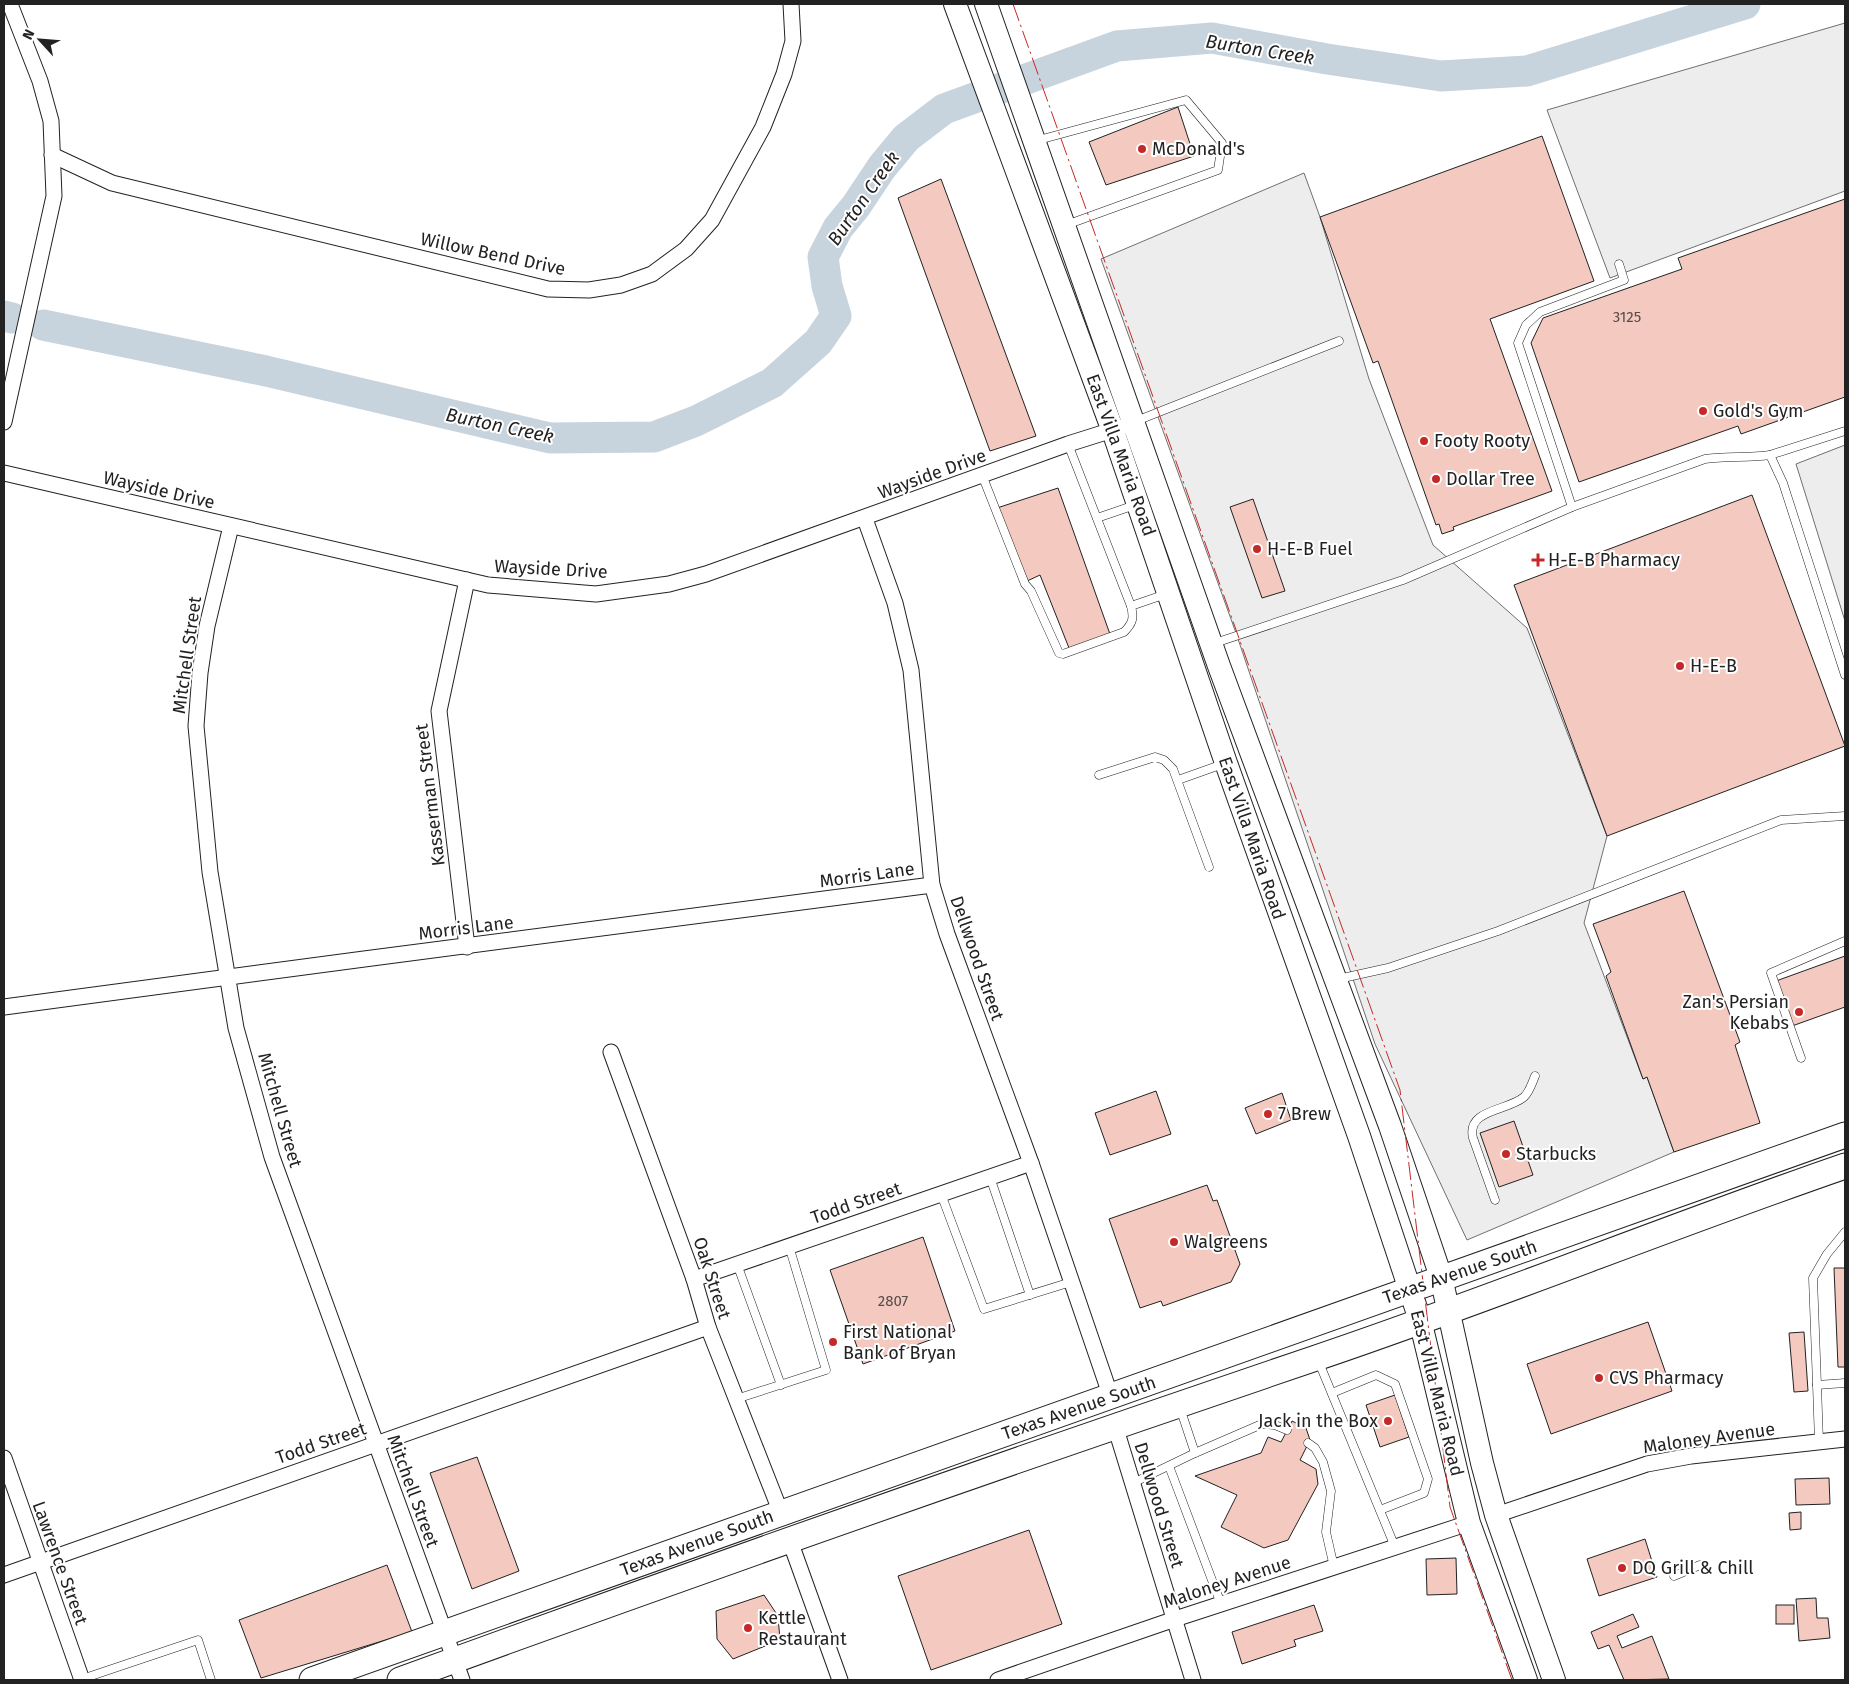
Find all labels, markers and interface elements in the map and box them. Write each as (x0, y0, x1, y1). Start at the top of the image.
north arrow (15, 15, 65, 65)
text: N (19, 27, 38, 42)
water label: Burton Creek (1204, 30, 1316, 69)
place label: McDonald's (1152, 138, 1245, 160)
marker: McDonald's (1136, 143, 1148, 155)
water label: Burton Creek (823, 147, 904, 250)
street label: Willow Bend Drive (419, 228, 567, 280)
house number: 3125 (1613, 308, 1641, 326)
street label: East Villa Maria Road (1081, 371, 1161, 539)
place label: Gold's Gym (1713, 400, 1803, 422)
water label: Burton Creek (444, 403, 556, 448)
marker: Gold's Gym (1697, 405, 1709, 417)
place label: Footy Rooty (1434, 430, 1530, 452)
marker: Footy Rooty (1418, 435, 1430, 447)
street label: Wayside Drive (875, 444, 989, 504)
street label: Wayside Drive (101, 467, 217, 513)
place label: Dollar Tree (1446, 468, 1535, 490)
marker: Dollar Tree (1430, 473, 1442, 485)
place label: H-E-B Fuel (1267, 538, 1352, 560)
marker: H-E-B Fuel (1251, 543, 1263, 555)
place label: H-E-B Pharmacy (1548, 549, 1680, 571)
marker: H-E-B Pharmacy (1532, 554, 1544, 566)
street label: Wayside Drive (494, 555, 608, 583)
street label: Mitchell Street (168, 594, 206, 715)
place label: H-E-B (1690, 655, 1737, 677)
marker: H-E-B (1674, 660, 1686, 672)
street label: Kasserman Street (410, 722, 450, 867)
street label: East Villa Maria Road (1214, 754, 1290, 922)
street label: Morris Lane (818, 857, 916, 893)
street label: Dellwood Street (945, 893, 1009, 1024)
street label: Morris Lane (417, 911, 515, 945)
place label: Zan's Persian Kebabs (1683, 991, 1789, 1034)
marker: Zan's Persian Kebabs (1793, 1006, 1805, 1018)
street label: Mitchell Street (253, 1050, 307, 1170)
place label: 7 Brew (1278, 1103, 1331, 1125)
marker: 7 Brew (1262, 1108, 1274, 1120)
place label: Starbucks (1516, 1143, 1596, 1165)
marker: Starbucks (1500, 1148, 1512, 1160)
street label: Todd Street (808, 1177, 904, 1229)
place label: Walgreens (1184, 1231, 1268, 1253)
street label: Oak Street (688, 1234, 736, 1322)
street label: Texas Avenue South (1380, 1235, 1540, 1309)
marker: Walgreens (1168, 1236, 1180, 1248)
house number: 2807 (878, 1292, 909, 1310)
street label: East Villa Maria Road (1406, 1308, 1468, 1478)
place label: First National Bank of Bryan (843, 1321, 956, 1364)
marker: First National Bank of Bryan (827, 1336, 839, 1348)
place label: CVS Pharmacy (1609, 1367, 1724, 1389)
street label: Texas Avenue South (999, 1371, 1159, 1445)
marker: CVS Pharmacy (1593, 1372, 1605, 1384)
place label: Jack in the Box (1258, 1410, 1378, 1432)
marker: Jack in the Box (1382, 1415, 1394, 1427)
street label: Todd Street (273, 1417, 369, 1469)
street label: Maloney Avenue (1642, 1418, 1776, 1458)
street label: Mitchell Street (382, 1432, 444, 1551)
street label: Dellwood Street (1129, 1440, 1189, 1571)
street label: Lawrence Street (27, 1498, 93, 1628)
street label: Texas Avenue South (617, 1505, 777, 1581)
street label: Maloney Avenue (1160, 1551, 1294, 1613)
place label: DQ Grill & Chill (1632, 1557, 1753, 1579)
marker: DQ Grill & Chill (1616, 1562, 1628, 1574)
place label: Kettle Restaurant (758, 1607, 847, 1650)
marker: Kettle Restaurant (742, 1622, 754, 1634)

